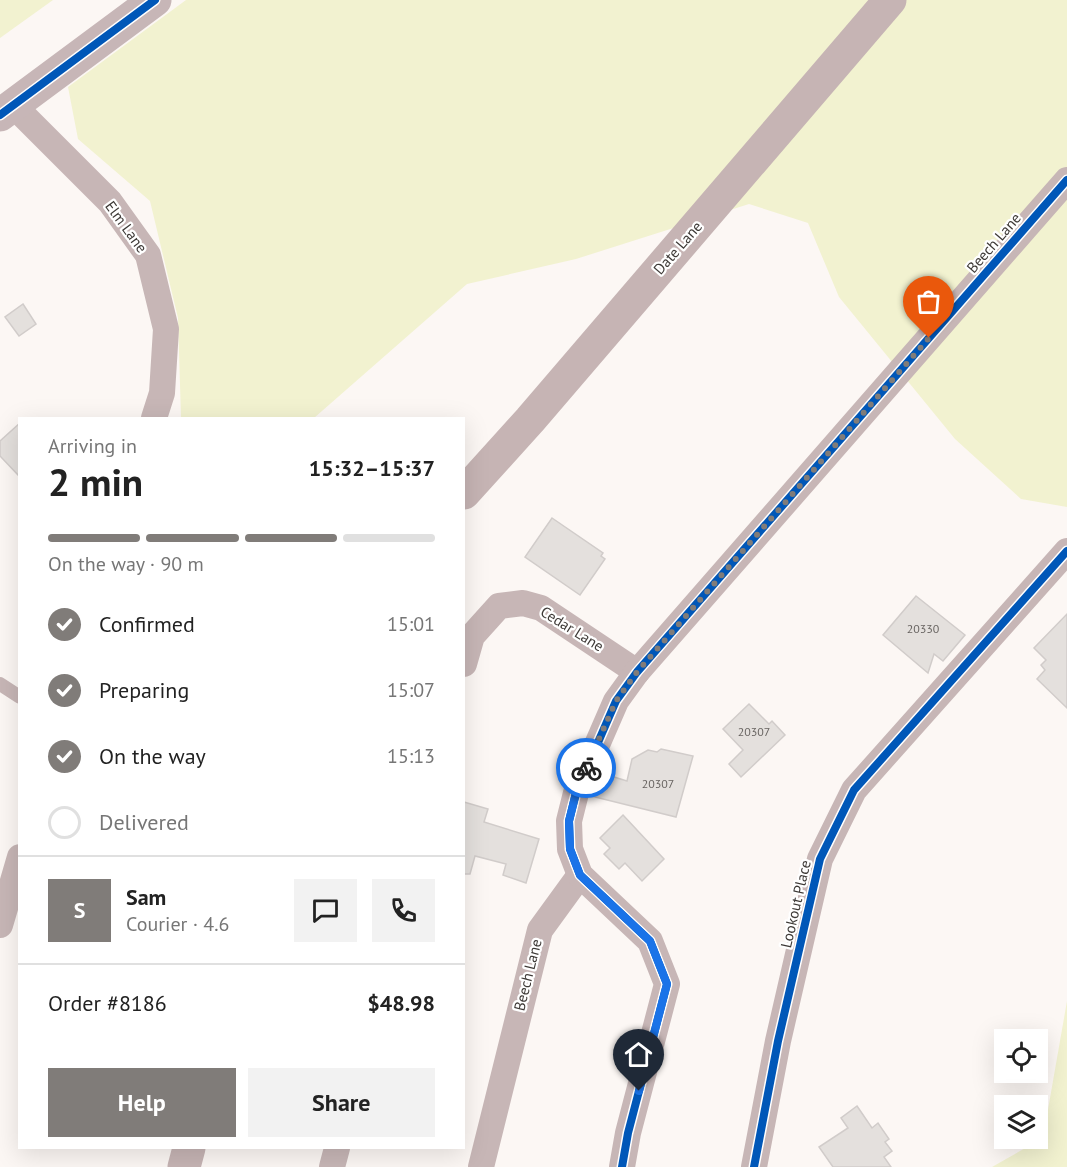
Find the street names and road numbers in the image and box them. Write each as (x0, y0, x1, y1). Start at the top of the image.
street label: Elm Lane (101, 197, 152, 256)
street label: Beech Lane (962, 209, 1025, 277)
street label: Date Lane (649, 217, 706, 278)
street label: Cedar Lane (537, 602, 607, 655)
street label: Lookout Place (776, 858, 815, 950)
street label: Beech Lane (509, 937, 546, 1013)

